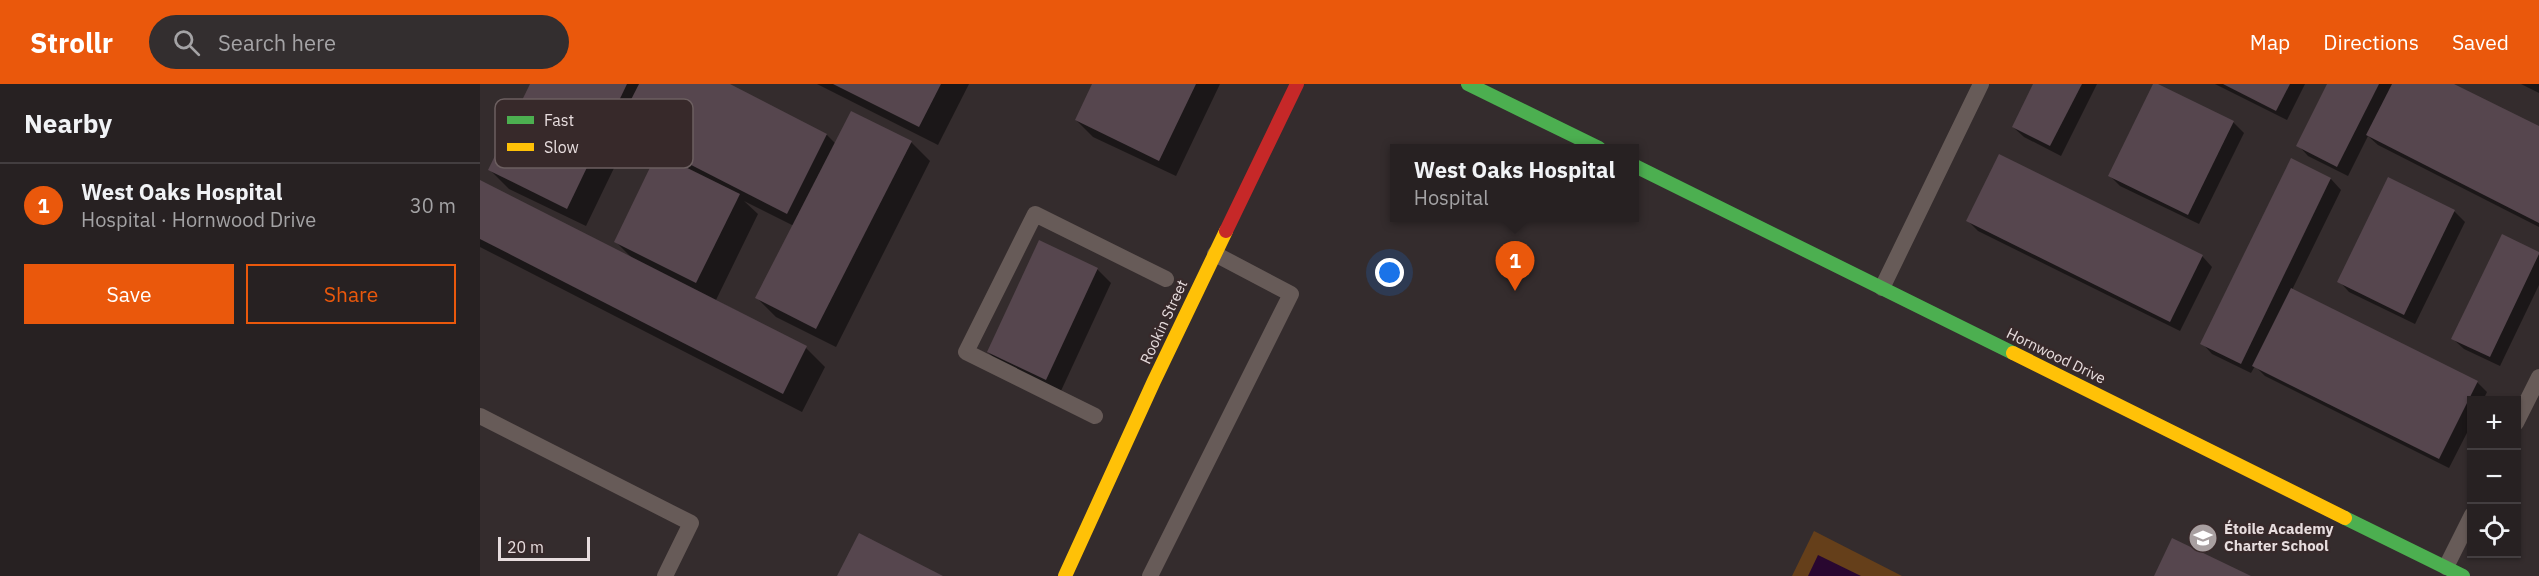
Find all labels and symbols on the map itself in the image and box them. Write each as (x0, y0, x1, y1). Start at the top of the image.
legend (495, 99, 693, 168)
text: Fast (544, 110, 574, 130)
text: Slow (544, 137, 579, 157)
pin: 1 (1496, 242, 1534, 291)
your location (1375, 258, 1404, 287)
street label: Rookin Street (1136, 277, 1191, 367)
street label: Hornwood Drive (2003, 323, 2109, 388)
place label: Étoile Academy Charter School (2224, 519, 2333, 555)
school or university icon: Étoile Academy Charter School (2187, 522, 2219, 554)
scale bar (498, 534, 590, 562)

